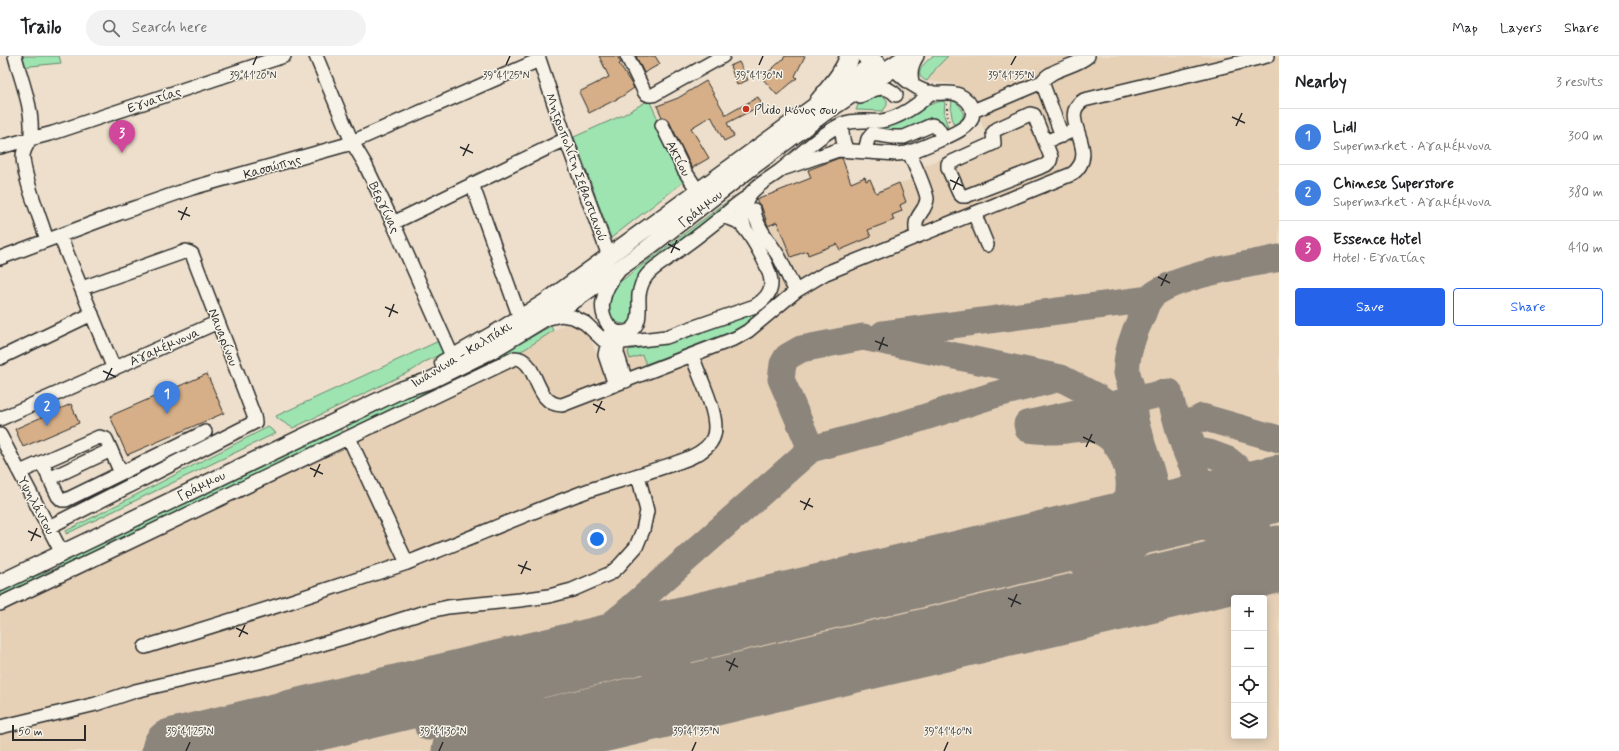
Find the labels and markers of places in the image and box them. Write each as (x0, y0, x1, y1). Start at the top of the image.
place label: Plido μόνος σου (754, 102, 837, 119)
marker: Plido μόνος σου (741, 104, 751, 114)
pin: 3 (109, 120, 135, 153)
pin: 1 (154, 381, 180, 414)
pin: 2 (34, 393, 60, 426)

